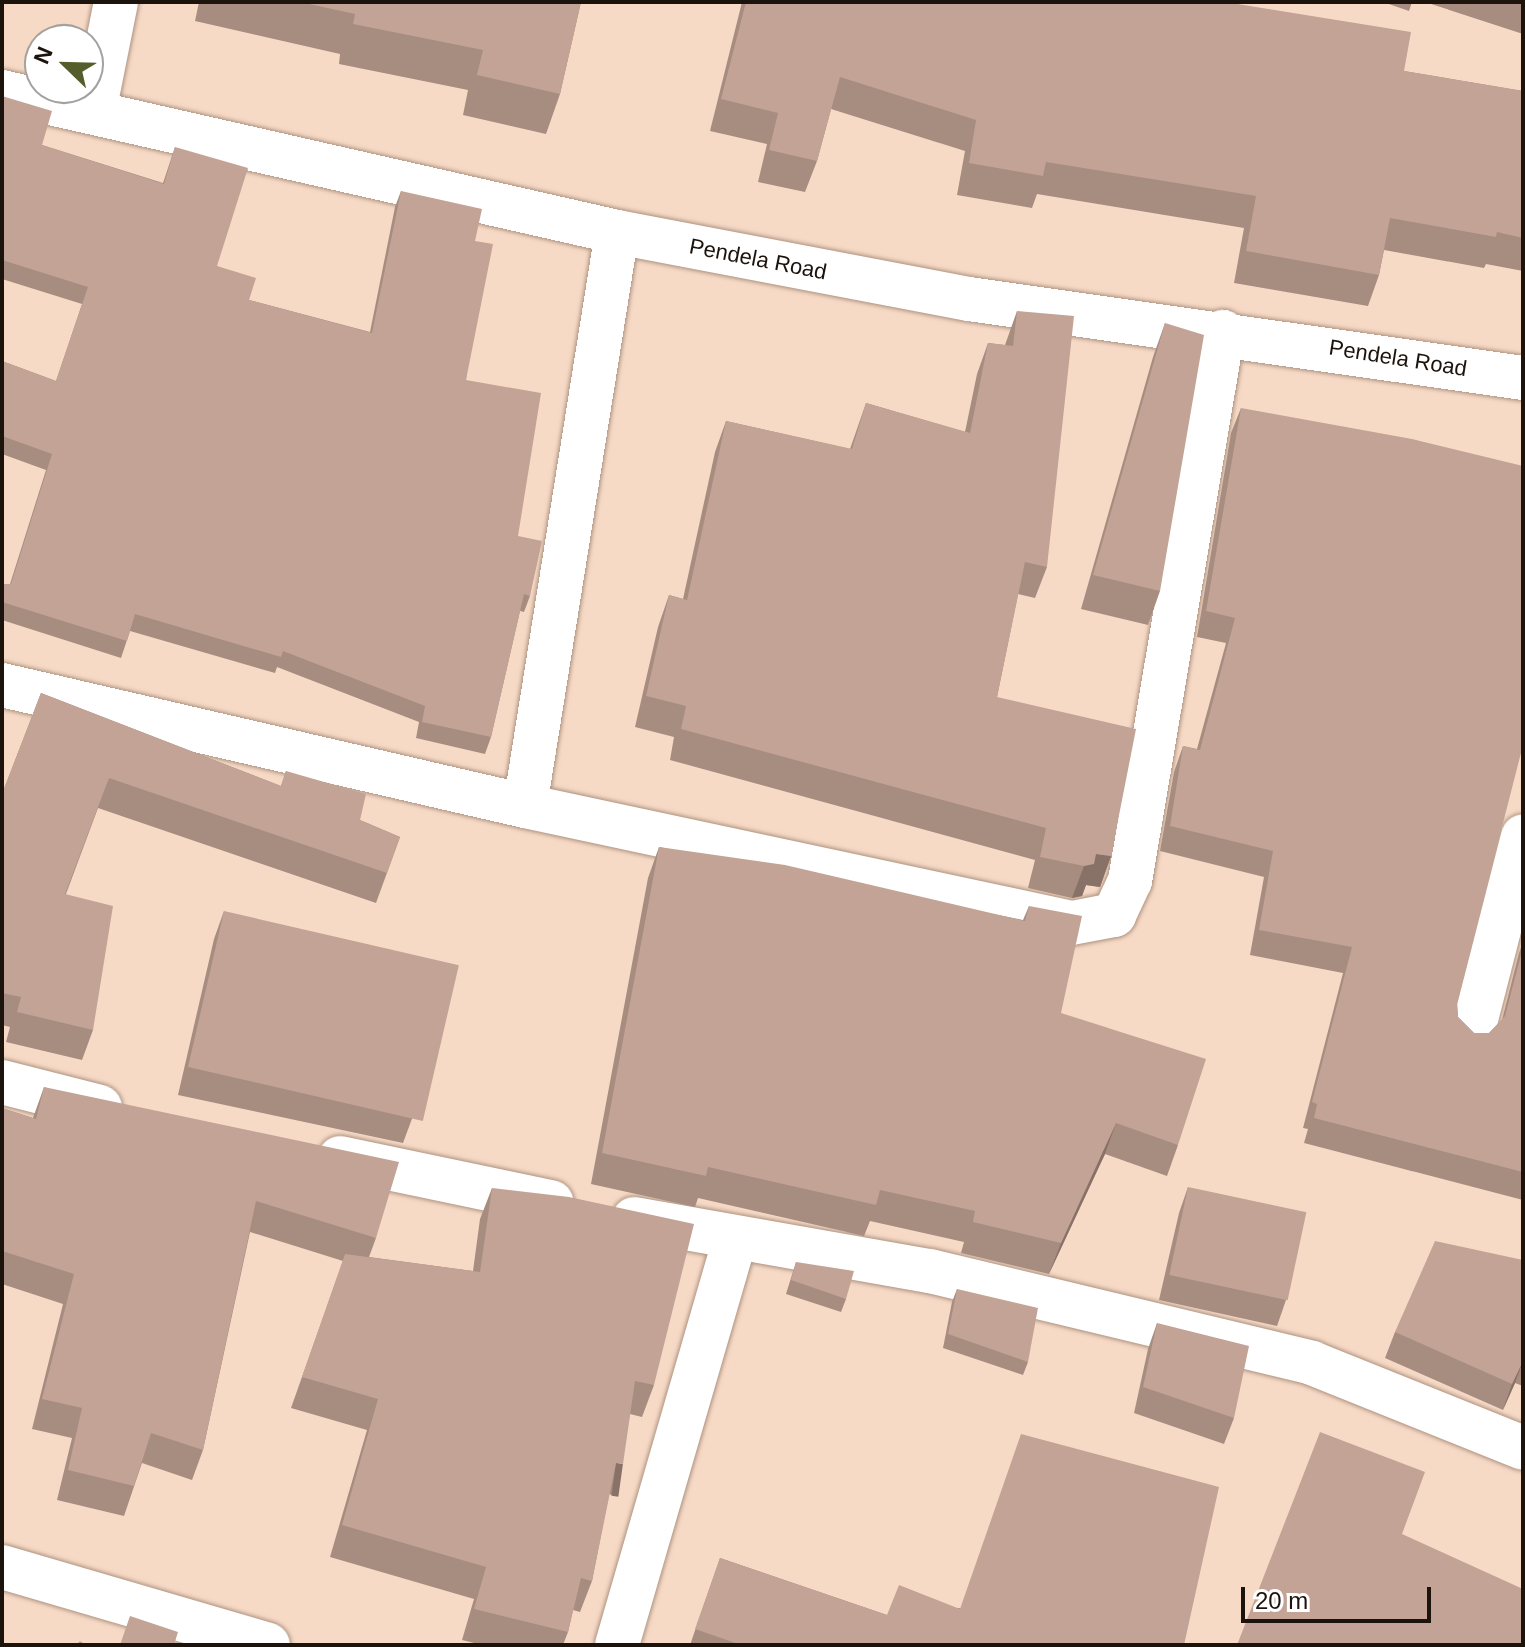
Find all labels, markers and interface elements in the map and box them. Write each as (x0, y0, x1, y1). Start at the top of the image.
north arrow (24, 24, 104, 104)
text: N (29, 43, 58, 67)
street label: Pendela Road (687, 233, 829, 285)
street label: Pendela Road (1327, 334, 1469, 382)
scale bar (1245, 1571, 1435, 1621)
text: 20 m (1255, 1587, 1308, 1614)

